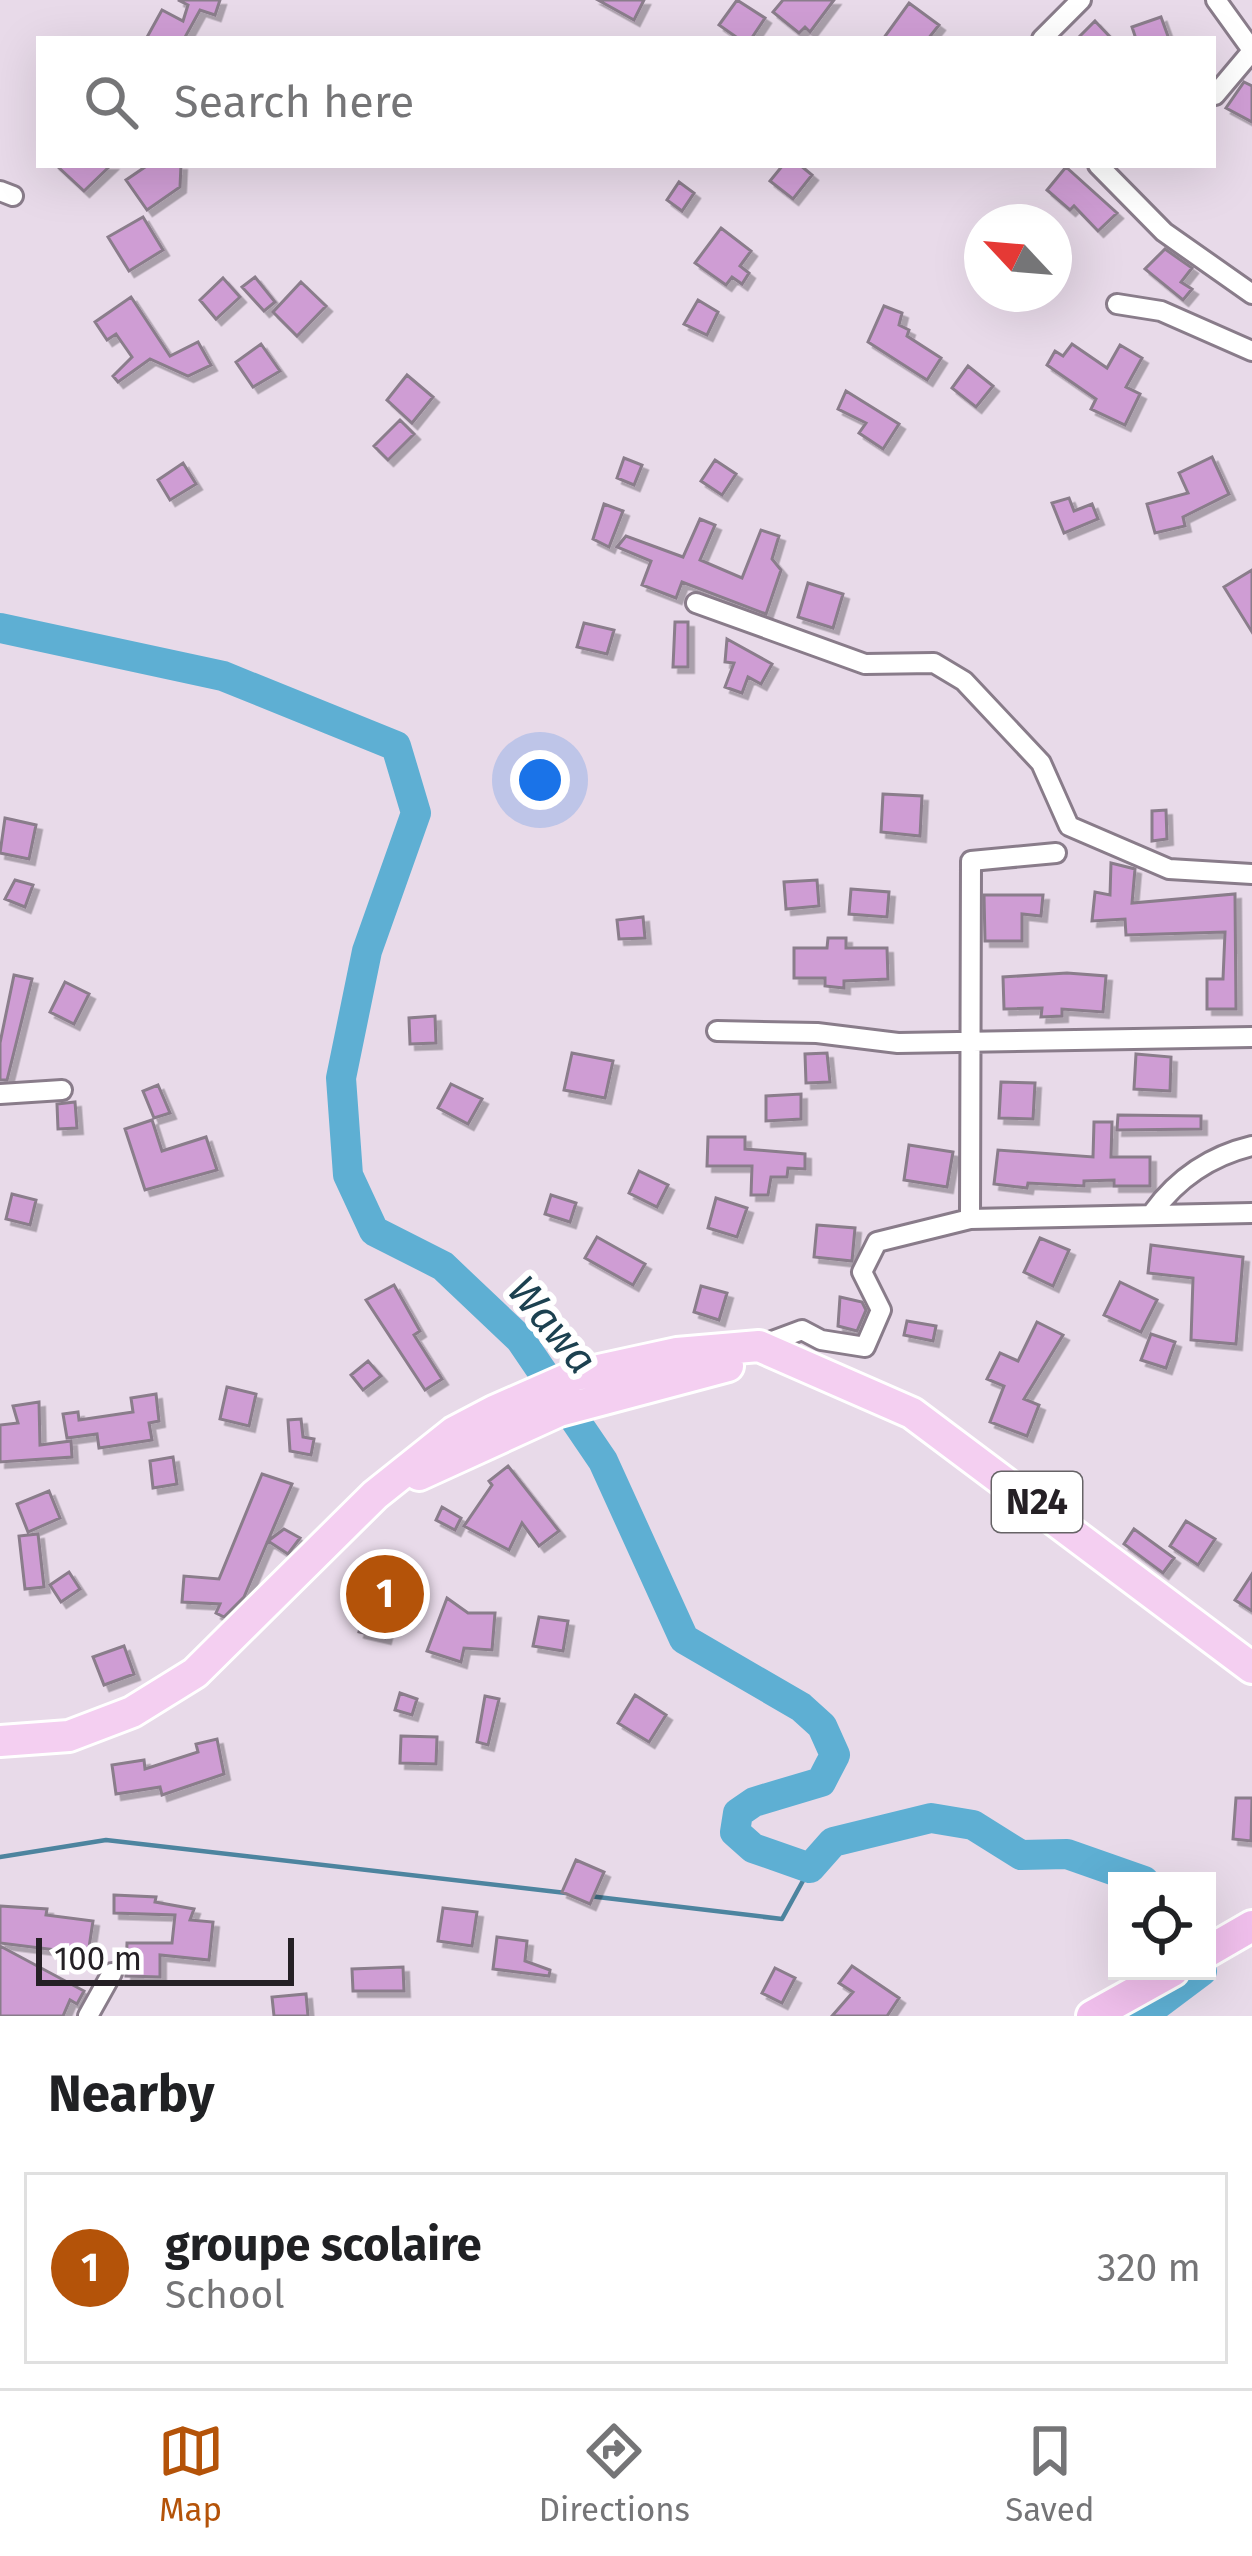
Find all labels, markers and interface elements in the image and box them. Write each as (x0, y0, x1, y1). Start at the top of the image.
search box (36, 36, 1216, 168)
icon: search (78, 69, 144, 135)
text: Search here (174, 75, 414, 129)
north arrow (964, 204, 1072, 312)
your location (510, 750, 570, 810)
water label: Wawa (497, 1266, 607, 1384)
road number: N24 (992, 1472, 1082, 1532)
pin: 1 (346, 1549, 424, 1639)
map controls (1108, 1872, 1216, 1980)
button: locate (1108, 1872, 1216, 1980)
scale bar (36, 1932, 294, 1985)
text: 100 m (54, 1939, 142, 1979)
text: Nearby (48, 2063, 214, 2125)
text: groupe scolaire (165, 2218, 482, 2272)
text: 1 (81, 2245, 99, 2291)
text: 320 m (1097, 2245, 1201, 2291)
text: School (165, 2272, 285, 2318)
tab: Map (158, 2418, 224, 2530)
tab: Directions (539, 2418, 690, 2530)
tab: Saved (1005, 2418, 1094, 2530)

